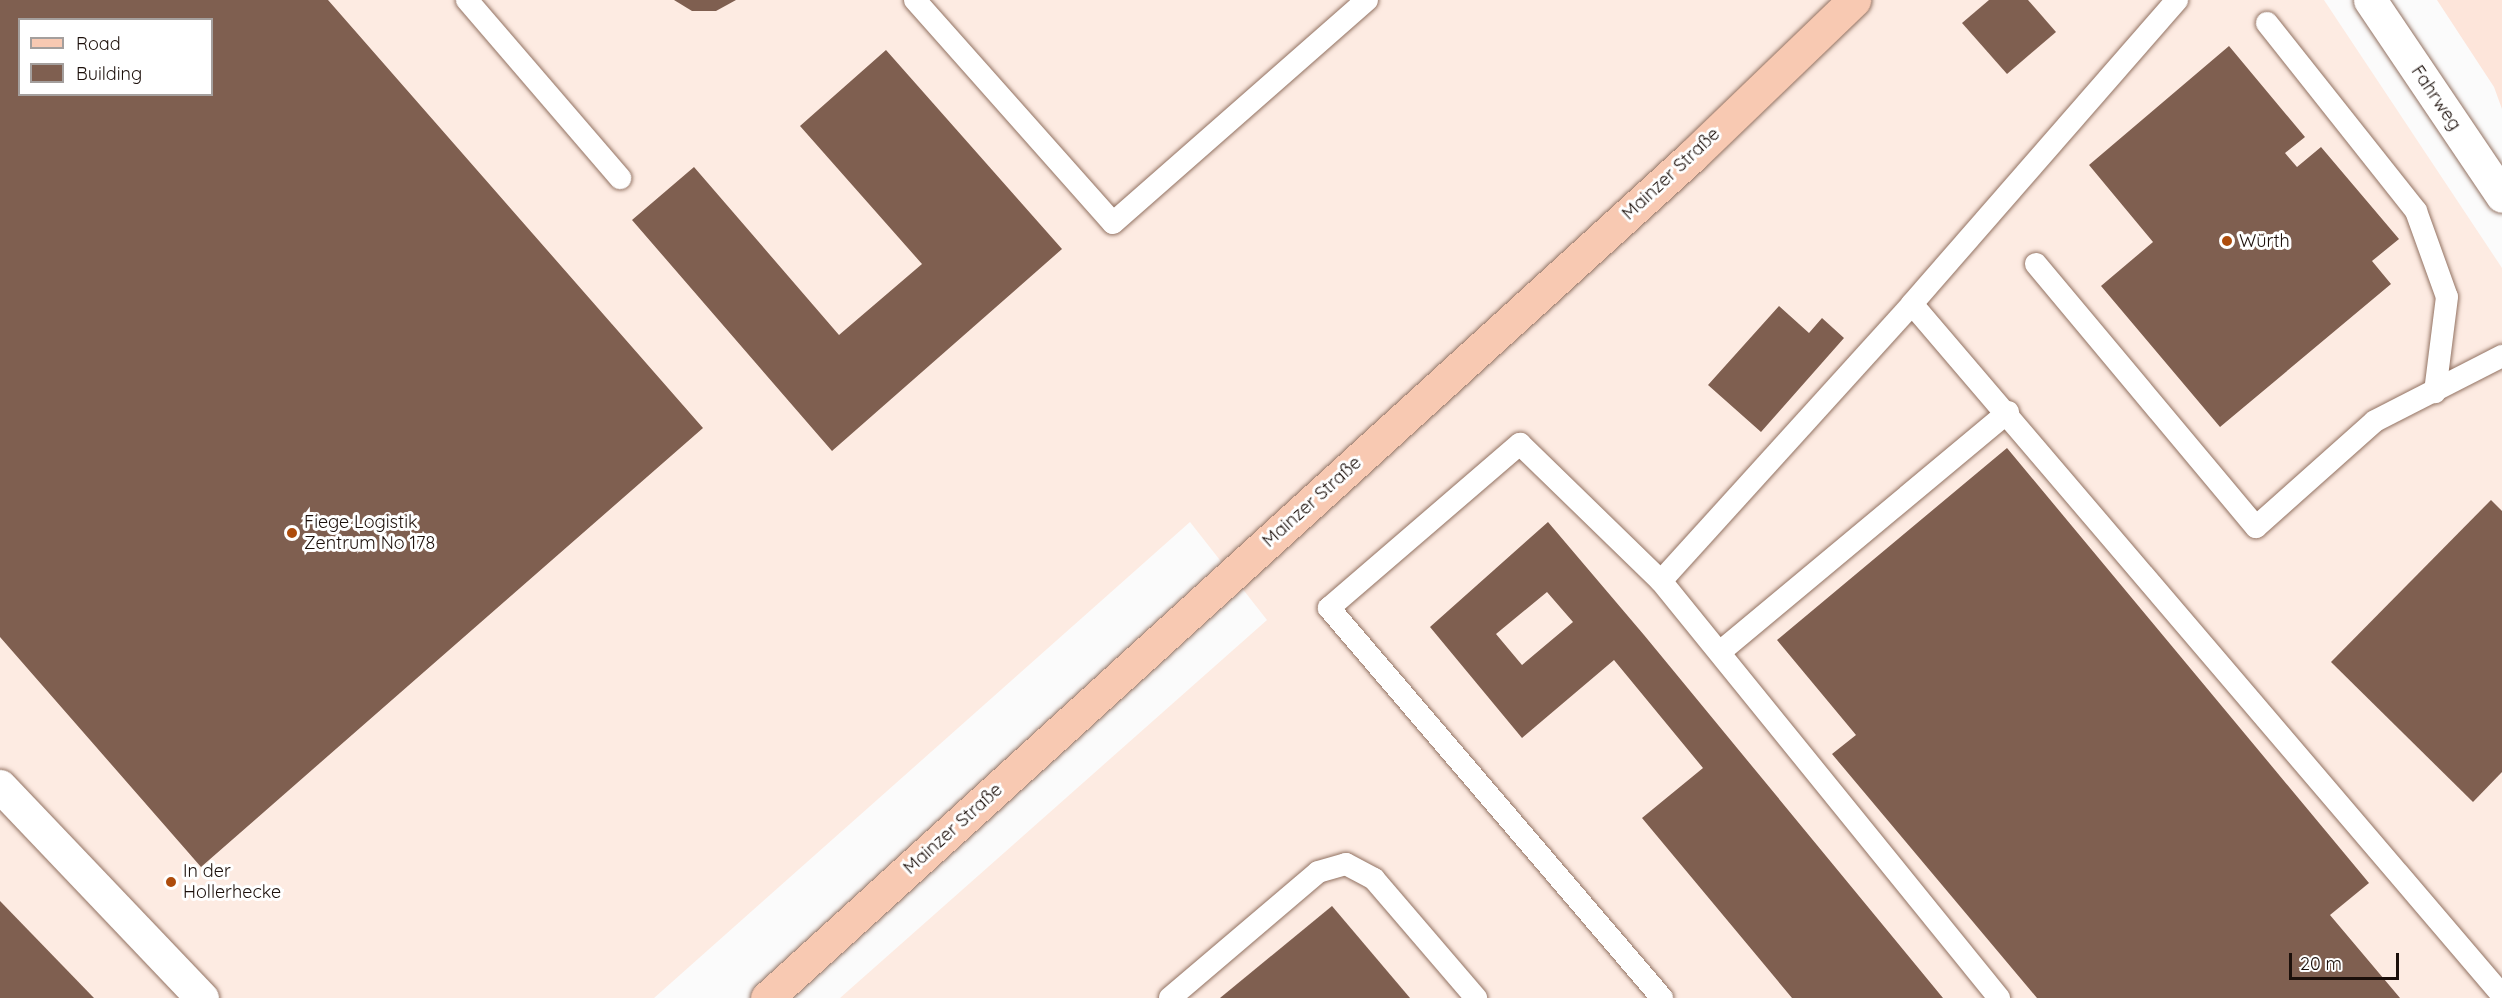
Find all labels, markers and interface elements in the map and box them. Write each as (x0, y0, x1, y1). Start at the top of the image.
legend (18, 18, 213, 96)
text: Road (76, 32, 121, 55)
street label: Fahrweg (2406, 61, 2466, 135)
text: Building (76, 62, 142, 85)
street label: Mainzer Straße (1618, 123, 1724, 225)
place label: Würth (2239, 230, 2290, 252)
marker: Würth (2220, 234, 2234, 248)
street label: Mainzer Straße (1258, 452, 1366, 552)
place label: Fiege Logistik Zentrum No 178 (304, 512, 435, 554)
marker: Fiege Logistik Zentrum No 178 (285, 526, 299, 540)
street label: Mainzer Straße (899, 779, 1007, 879)
place label: In der Hollerhecke (183, 861, 281, 904)
marker: In der Hollerhecke (164, 875, 178, 889)
scale bar (2292, 941, 2402, 979)
text: 20 m (2300, 952, 2342, 975)

